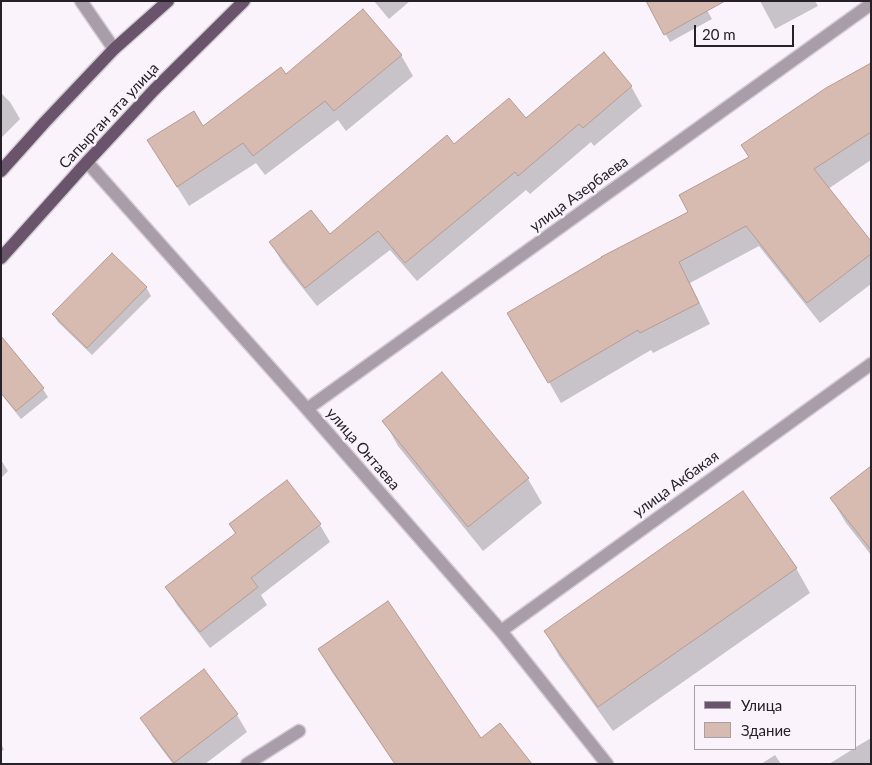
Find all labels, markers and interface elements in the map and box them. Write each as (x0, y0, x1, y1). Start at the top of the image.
scale bar (697, 15, 797, 47)
text: 20 m (702, 25, 736, 43)
street label: Сапырган ата улица (55, 59, 163, 173)
street label: улица Азербаева (526, 152, 632, 236)
street label: улица Онтаева (322, 404, 404, 494)
street label: улица Акбакая (630, 447, 722, 521)
legend (694, 685, 857, 750)
text: Улица (741, 696, 782, 714)
text: Здание (741, 721, 791, 739)

